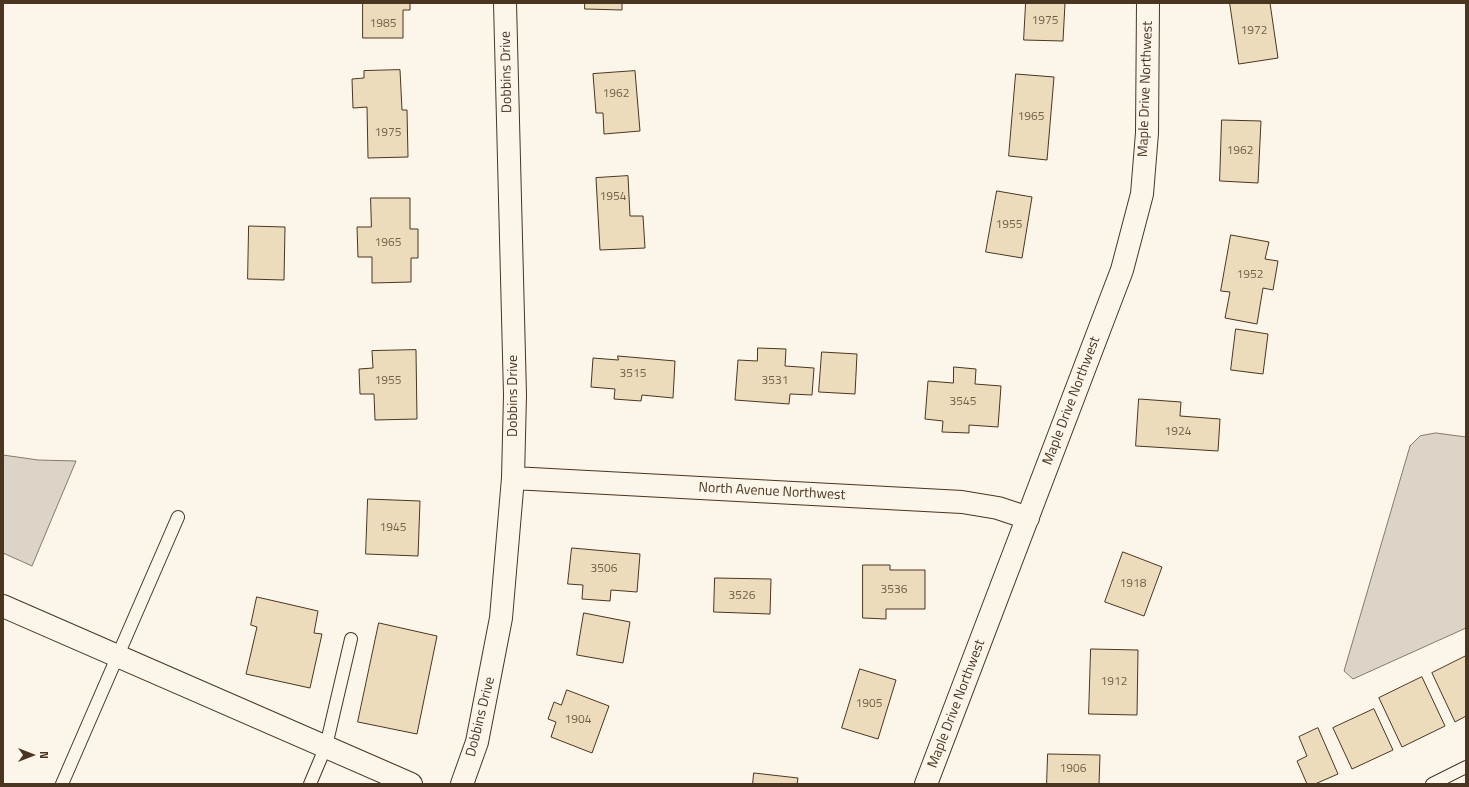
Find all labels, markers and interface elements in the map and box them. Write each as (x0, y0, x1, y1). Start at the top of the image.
house number: 1975 (1032, 14, 1058, 28)
house number: 1985 (370, 17, 396, 31)
street label: Maple Drive Northwest (1135, 21, 1157, 157)
house number: 1972 (1241, 24, 1267, 38)
street label: Dobbins Drive (498, 31, 516, 113)
house number: 1962 (603, 87, 629, 101)
house number: 1965 (1018, 110, 1044, 124)
house number: 1975 (375, 126, 401, 140)
house number: 1962 (1227, 144, 1253, 158)
house number: 1954 (600, 190, 626, 204)
house number: 1955 (996, 218, 1022, 232)
house number: 1965 (375, 236, 401, 250)
house number: 1952 (1237, 268, 1263, 282)
street label: Maple Drive Northwest (1040, 334, 1104, 468)
street label: Dobbins Drive (506, 355, 522, 437)
house number: 3515 (620, 367, 646, 381)
house number: 1955 (375, 374, 401, 388)
house number: 3531 (762, 374, 788, 388)
house number: 3545 (950, 395, 976, 409)
house number: 1924 (1165, 425, 1191, 439)
street label: North Avenue Northwest (698, 480, 846, 504)
house number: 1945 (380, 521, 406, 535)
house number: 3506 (591, 562, 617, 576)
house number: 1918 (1120, 577, 1146, 591)
house number: 3536 (881, 583, 907, 597)
house number: 3526 (729, 589, 755, 603)
street label: Maple Drive Northwest (925, 637, 989, 771)
street label: Dobbins Drive (463, 675, 499, 759)
house number: 1912 (1101, 675, 1127, 689)
house number: 1905 (856, 697, 882, 711)
house number: 1904 (565, 713, 591, 727)
north arrow (12, 735, 52, 775)
text: N (36, 751, 52, 759)
house number: 1906 (1060, 762, 1086, 776)

